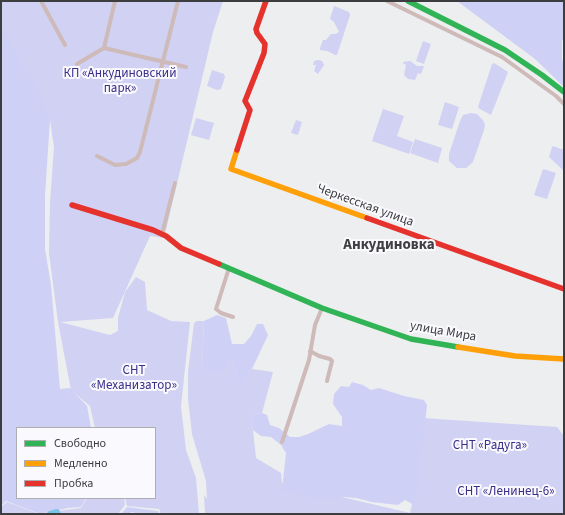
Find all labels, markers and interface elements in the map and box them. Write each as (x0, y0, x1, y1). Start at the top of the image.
park label: КП «Анкудиновский парк» (64, 66, 176, 97)
street label: Черкесская улица (314, 181, 416, 231)
district label: Анкудиновка (343, 237, 435, 255)
street label: улица Мира (409, 318, 477, 346)
park label: СНТ «Механизатор» (91, 363, 177, 394)
legend (16, 427, 156, 499)
text: Свободно (54, 435, 106, 452)
park label: СНТ «Радуга» (453, 438, 527, 454)
text: Медленно (54, 455, 108, 472)
text: Пробка (54, 475, 93, 492)
park label: СНТ «Ленинец-6» (457, 484, 555, 500)

